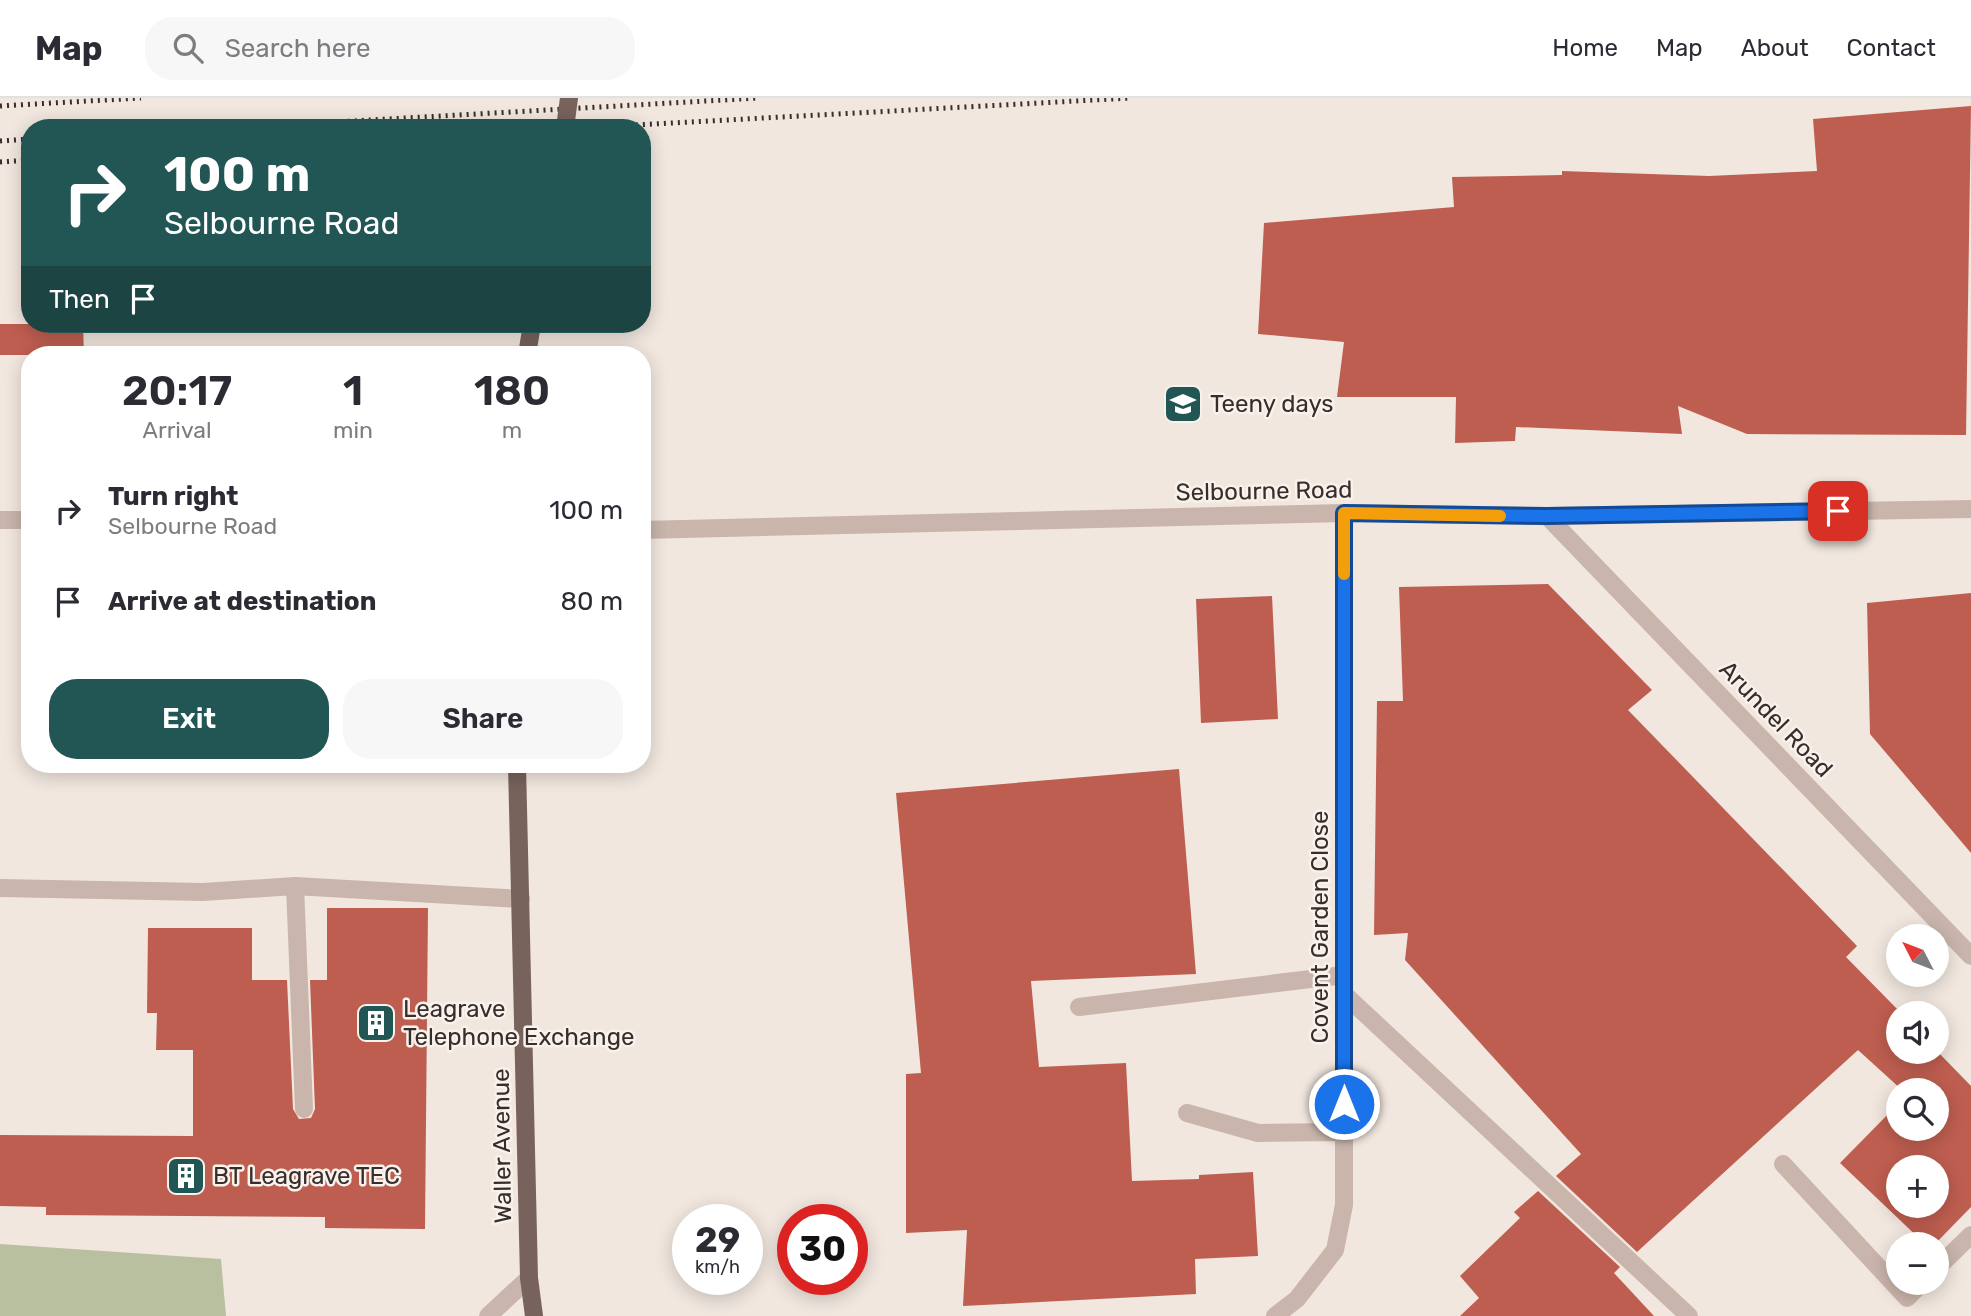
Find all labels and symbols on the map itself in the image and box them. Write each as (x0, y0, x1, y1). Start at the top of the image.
school or university icon: Teeny days (1162, 383, 1204, 425)
place label: Teeny days (1210, 390, 1334, 418)
street label: Selbourne Road (1175, 475, 1353, 507)
pin (1808, 481, 1868, 541)
street label: Arundel Road (1714, 655, 1838, 783)
street label: Covent Garden Close (1306, 810, 1334, 1044)
north arrow (1886, 924, 1950, 987)
place label: Leagrave Telephone Exchange (403, 995, 634, 1051)
building icon: Leagrave Telephone Exchange (355, 1002, 397, 1044)
position arrow (1307, 1067, 1381, 1141)
street label: Waller Avenue (487, 1068, 517, 1224)
building icon: BT Leagrave TEC (165, 1155, 207, 1197)
place label: BT Leagrave TEC (213, 1162, 400, 1190)
speed limit sign: 30 (777, 1204, 868, 1295)

